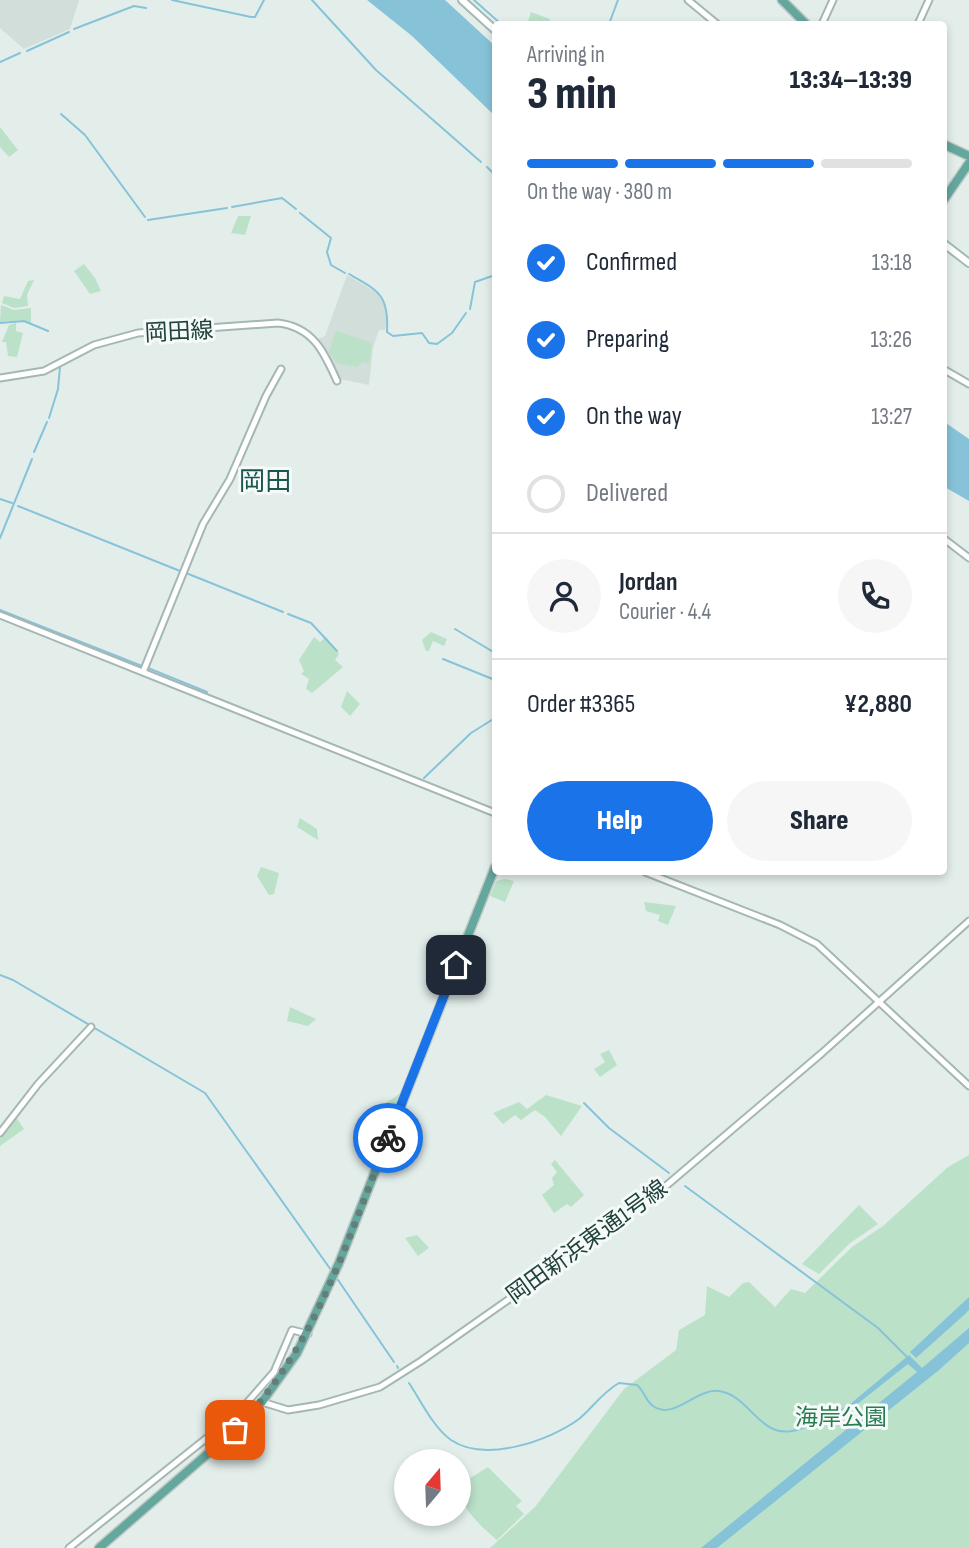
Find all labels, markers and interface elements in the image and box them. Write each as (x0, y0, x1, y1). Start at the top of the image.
text: Arriving in (527, 41, 605, 69)
text: 13:34–13:39 (790, 65, 912, 96)
text: 3 min (527, 67, 617, 122)
text: On the way · 380 m (527, 178, 672, 206)
icon: check (527, 244, 565, 282)
text: Confirmed (586, 247, 677, 278)
text: 13:18 (872, 249, 912, 277)
street label: 岡田線 (144, 316, 214, 348)
icon: check (527, 321, 565, 359)
text: Preparing (586, 324, 669, 355)
text: 13:26 (870, 326, 912, 354)
icon: check (527, 398, 565, 436)
text: On the way (586, 401, 682, 432)
text: 13:27 (871, 403, 912, 431)
district label: 岡田 (239, 467, 291, 498)
text: Delivered (586, 478, 668, 509)
button: person (527, 559, 601, 633)
button: phone (838, 559, 912, 633)
text: Jordan (619, 567, 677, 598)
text: Courier · 4.4 (619, 598, 711, 626)
text: Order #3365 (527, 689, 635, 720)
text: ¥2,880 (844, 689, 912, 720)
button: Help (527, 781, 713, 861)
button: Share (727, 781, 912, 861)
pin (426, 935, 486, 995)
icon: home (437, 946, 475, 984)
courier (353, 1103, 423, 1173)
icon: bike (369, 1119, 407, 1157)
street label: 岡田新浜東通1号線 (501, 1174, 673, 1310)
pin (205, 1400, 265, 1460)
park label: 海岸公園 (795, 1404, 887, 1432)
icon: bag (216, 1411, 254, 1449)
north arrow (394, 1449, 471, 1526)
map controls (394, 1449, 471, 1526)

